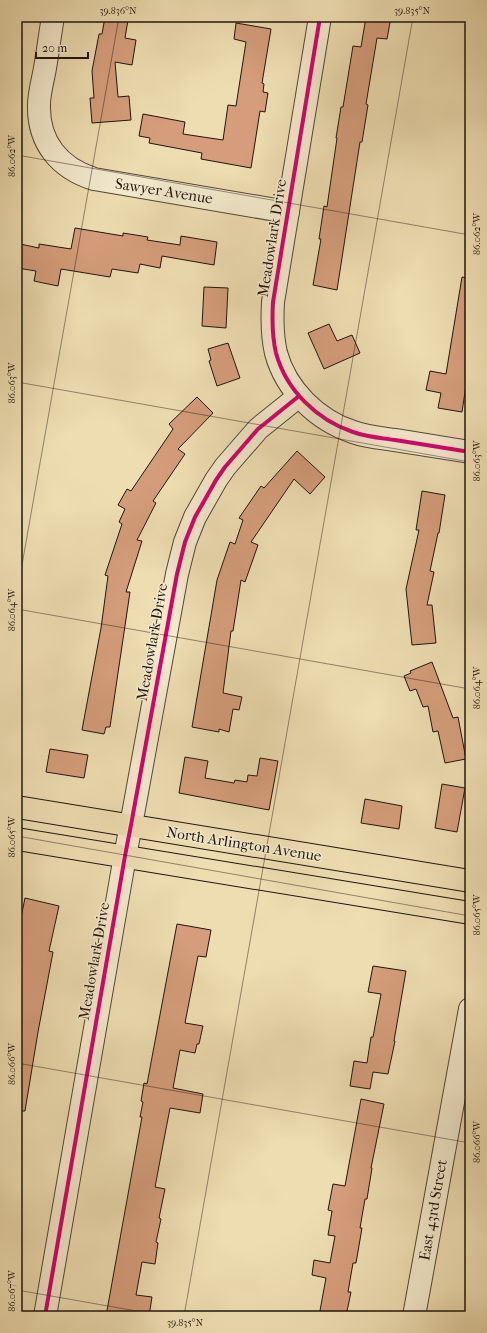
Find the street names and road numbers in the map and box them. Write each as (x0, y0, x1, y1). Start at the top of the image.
street label: Sawyer Avenue (114, 174, 215, 208)
street label: Meadowlark Drive (254, 177, 290, 298)
street label: Meadowlark Drive (133, 581, 171, 702)
street label: North Arlington Avenue (165, 823, 323, 865)
street label: Meadowlark Drive (75, 900, 113, 1021)
street label: East 43rd Street (415, 1157, 451, 1262)

